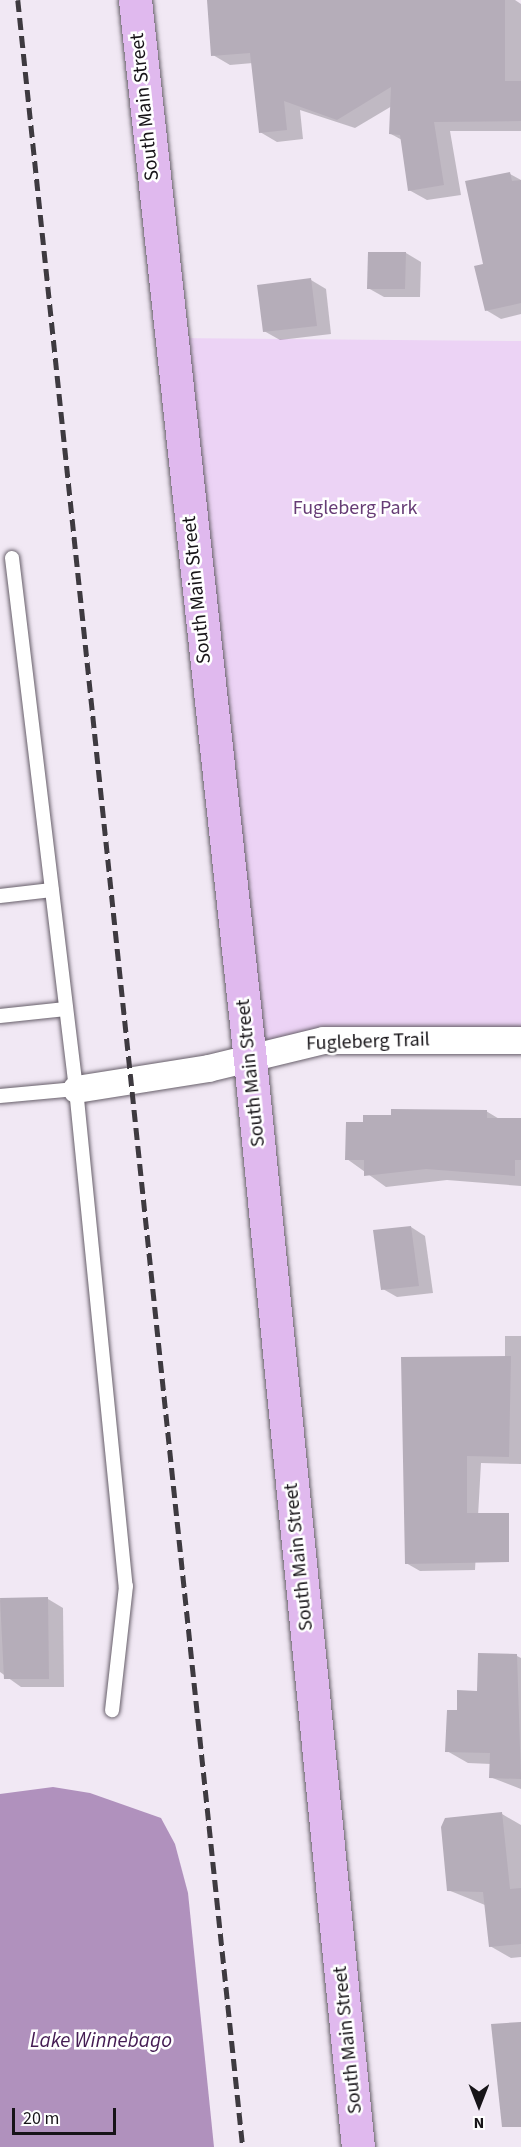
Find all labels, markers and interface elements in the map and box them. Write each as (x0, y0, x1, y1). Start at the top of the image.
street label: South Main Street (125, 32, 165, 182)
park label: Fugleberg Park (293, 496, 417, 520)
street label: South Main Street (177, 515, 217, 665)
street label: South Main Street (231, 998, 271, 1148)
street label: Fugleberg Trail (306, 1028, 430, 1056)
street label: South Main Street (279, 1482, 319, 1632)
street label: South Main Street (328, 1965, 368, 2115)
water label: Lake Winnebago (30, 2027, 172, 2053)
north arrow (449, 2075, 509, 2135)
scale bar (15, 2096, 118, 2134)
text: 20 m (23, 2106, 59, 2131)
text: N (474, 2112, 484, 2134)

